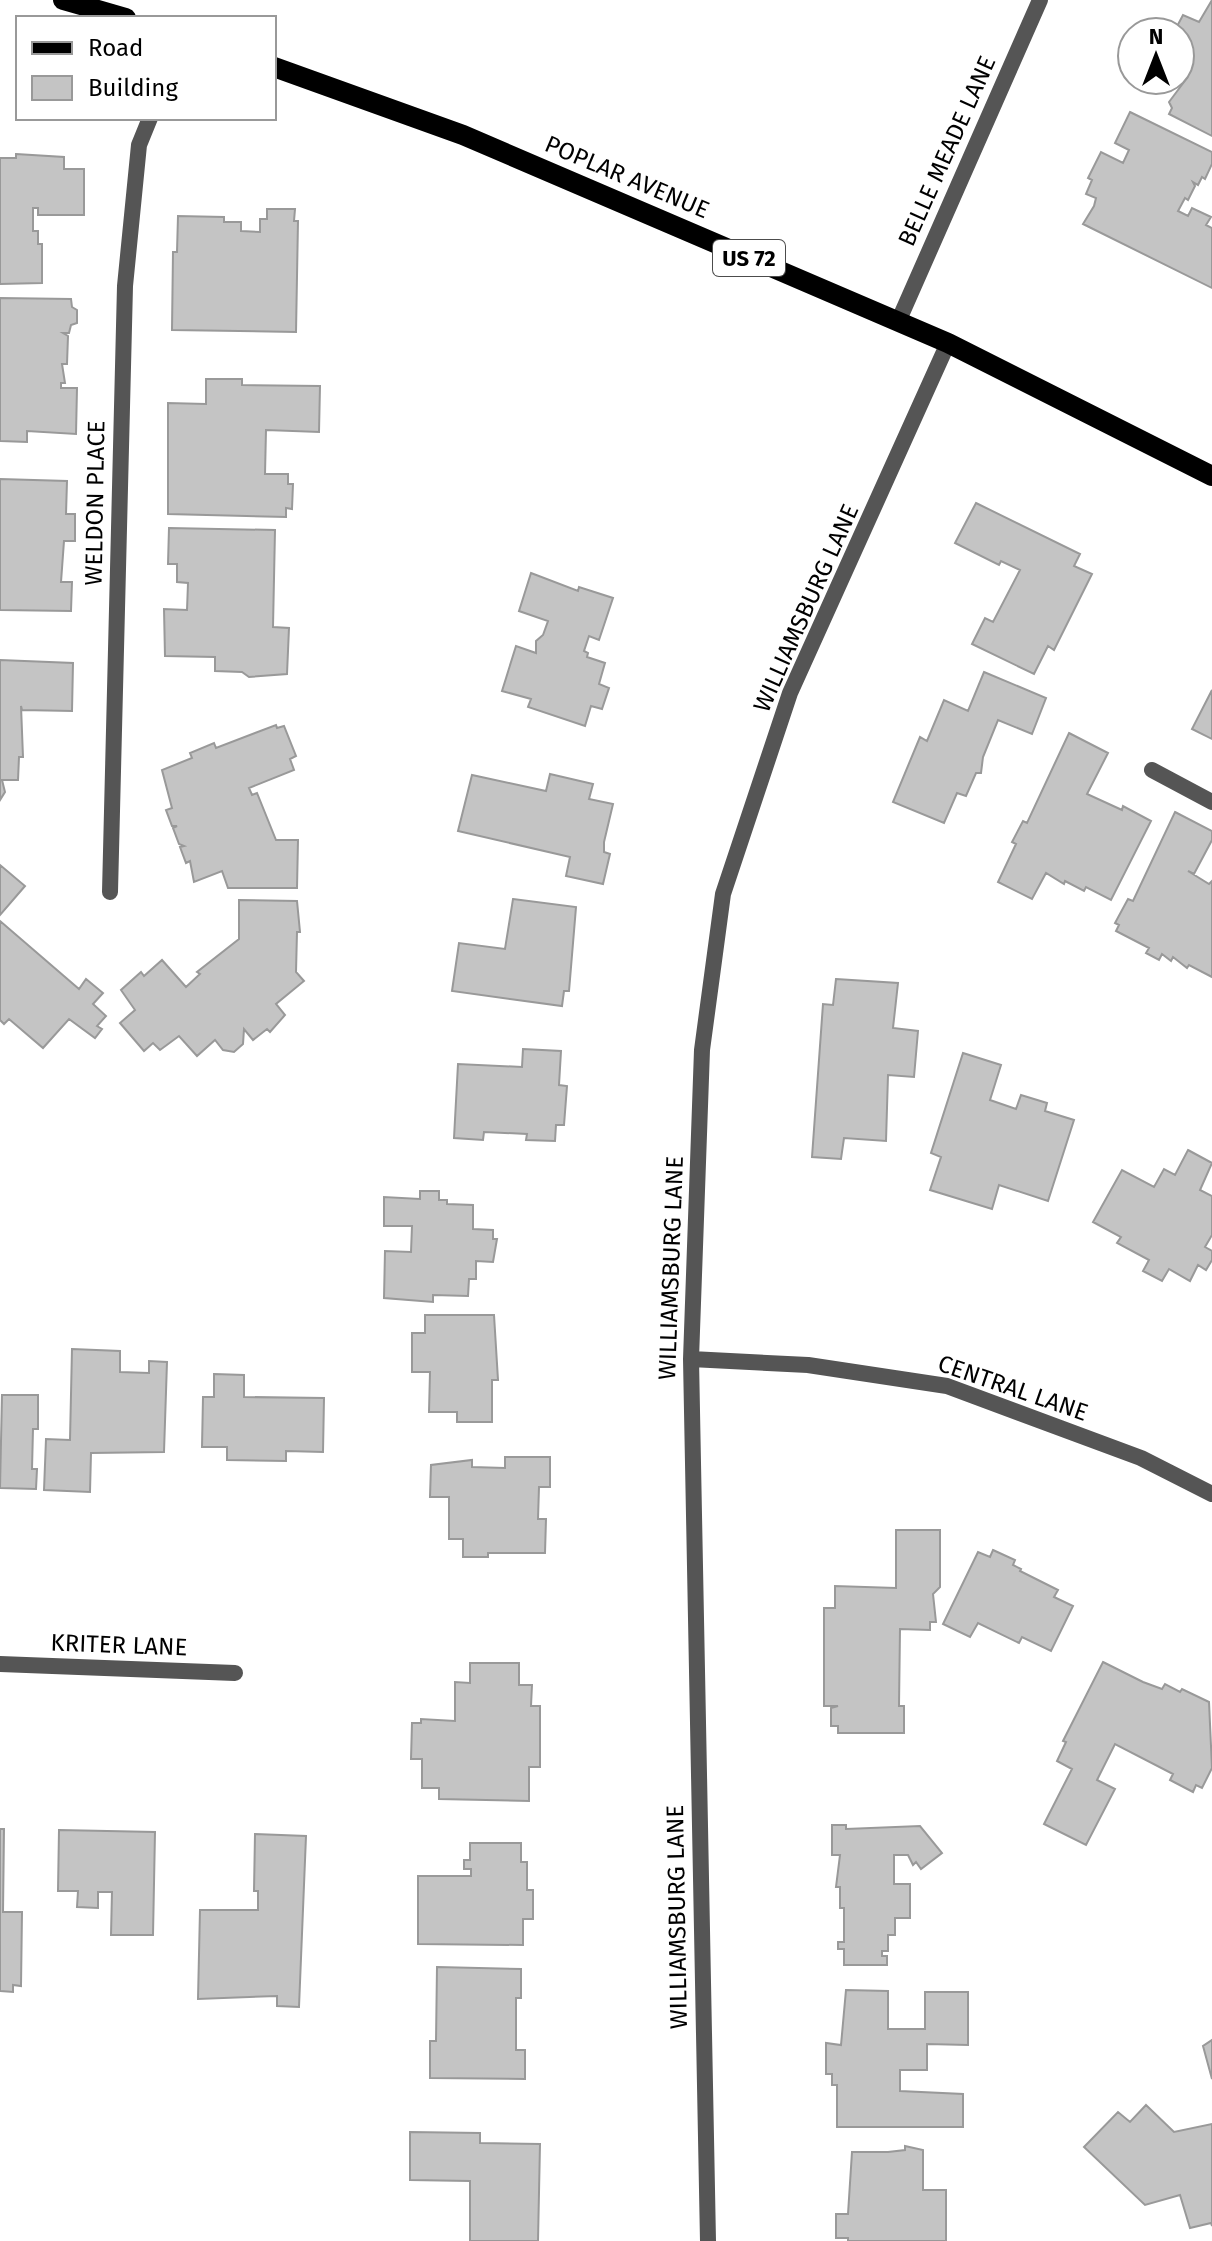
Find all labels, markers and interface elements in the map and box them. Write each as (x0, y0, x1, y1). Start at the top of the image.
legend (16, 16, 276, 120)
north arrow (1116, 16, 1196, 96)
text: N (1149, 23, 1163, 50)
text: Road (88, 34, 143, 62)
street label: BELLE MEADE LANE (892, 51, 1002, 251)
text: Building (88, 74, 178, 102)
street label: POPLAR AVENUE (541, 130, 713, 224)
road number: US 72 (713, 240, 785, 276)
street label: WELDON PLACE (80, 420, 110, 586)
street label: WILLIAMSBURG LANE (748, 500, 864, 716)
street label: WILLIAMSBURG LANE (653, 1155, 689, 1381)
street label: CENTRAL LANE (934, 1349, 1092, 1427)
street label: KRITER LANE (50, 1629, 188, 1661)
street label: WILLIAMSBURG LANE (661, 1805, 693, 2029)

